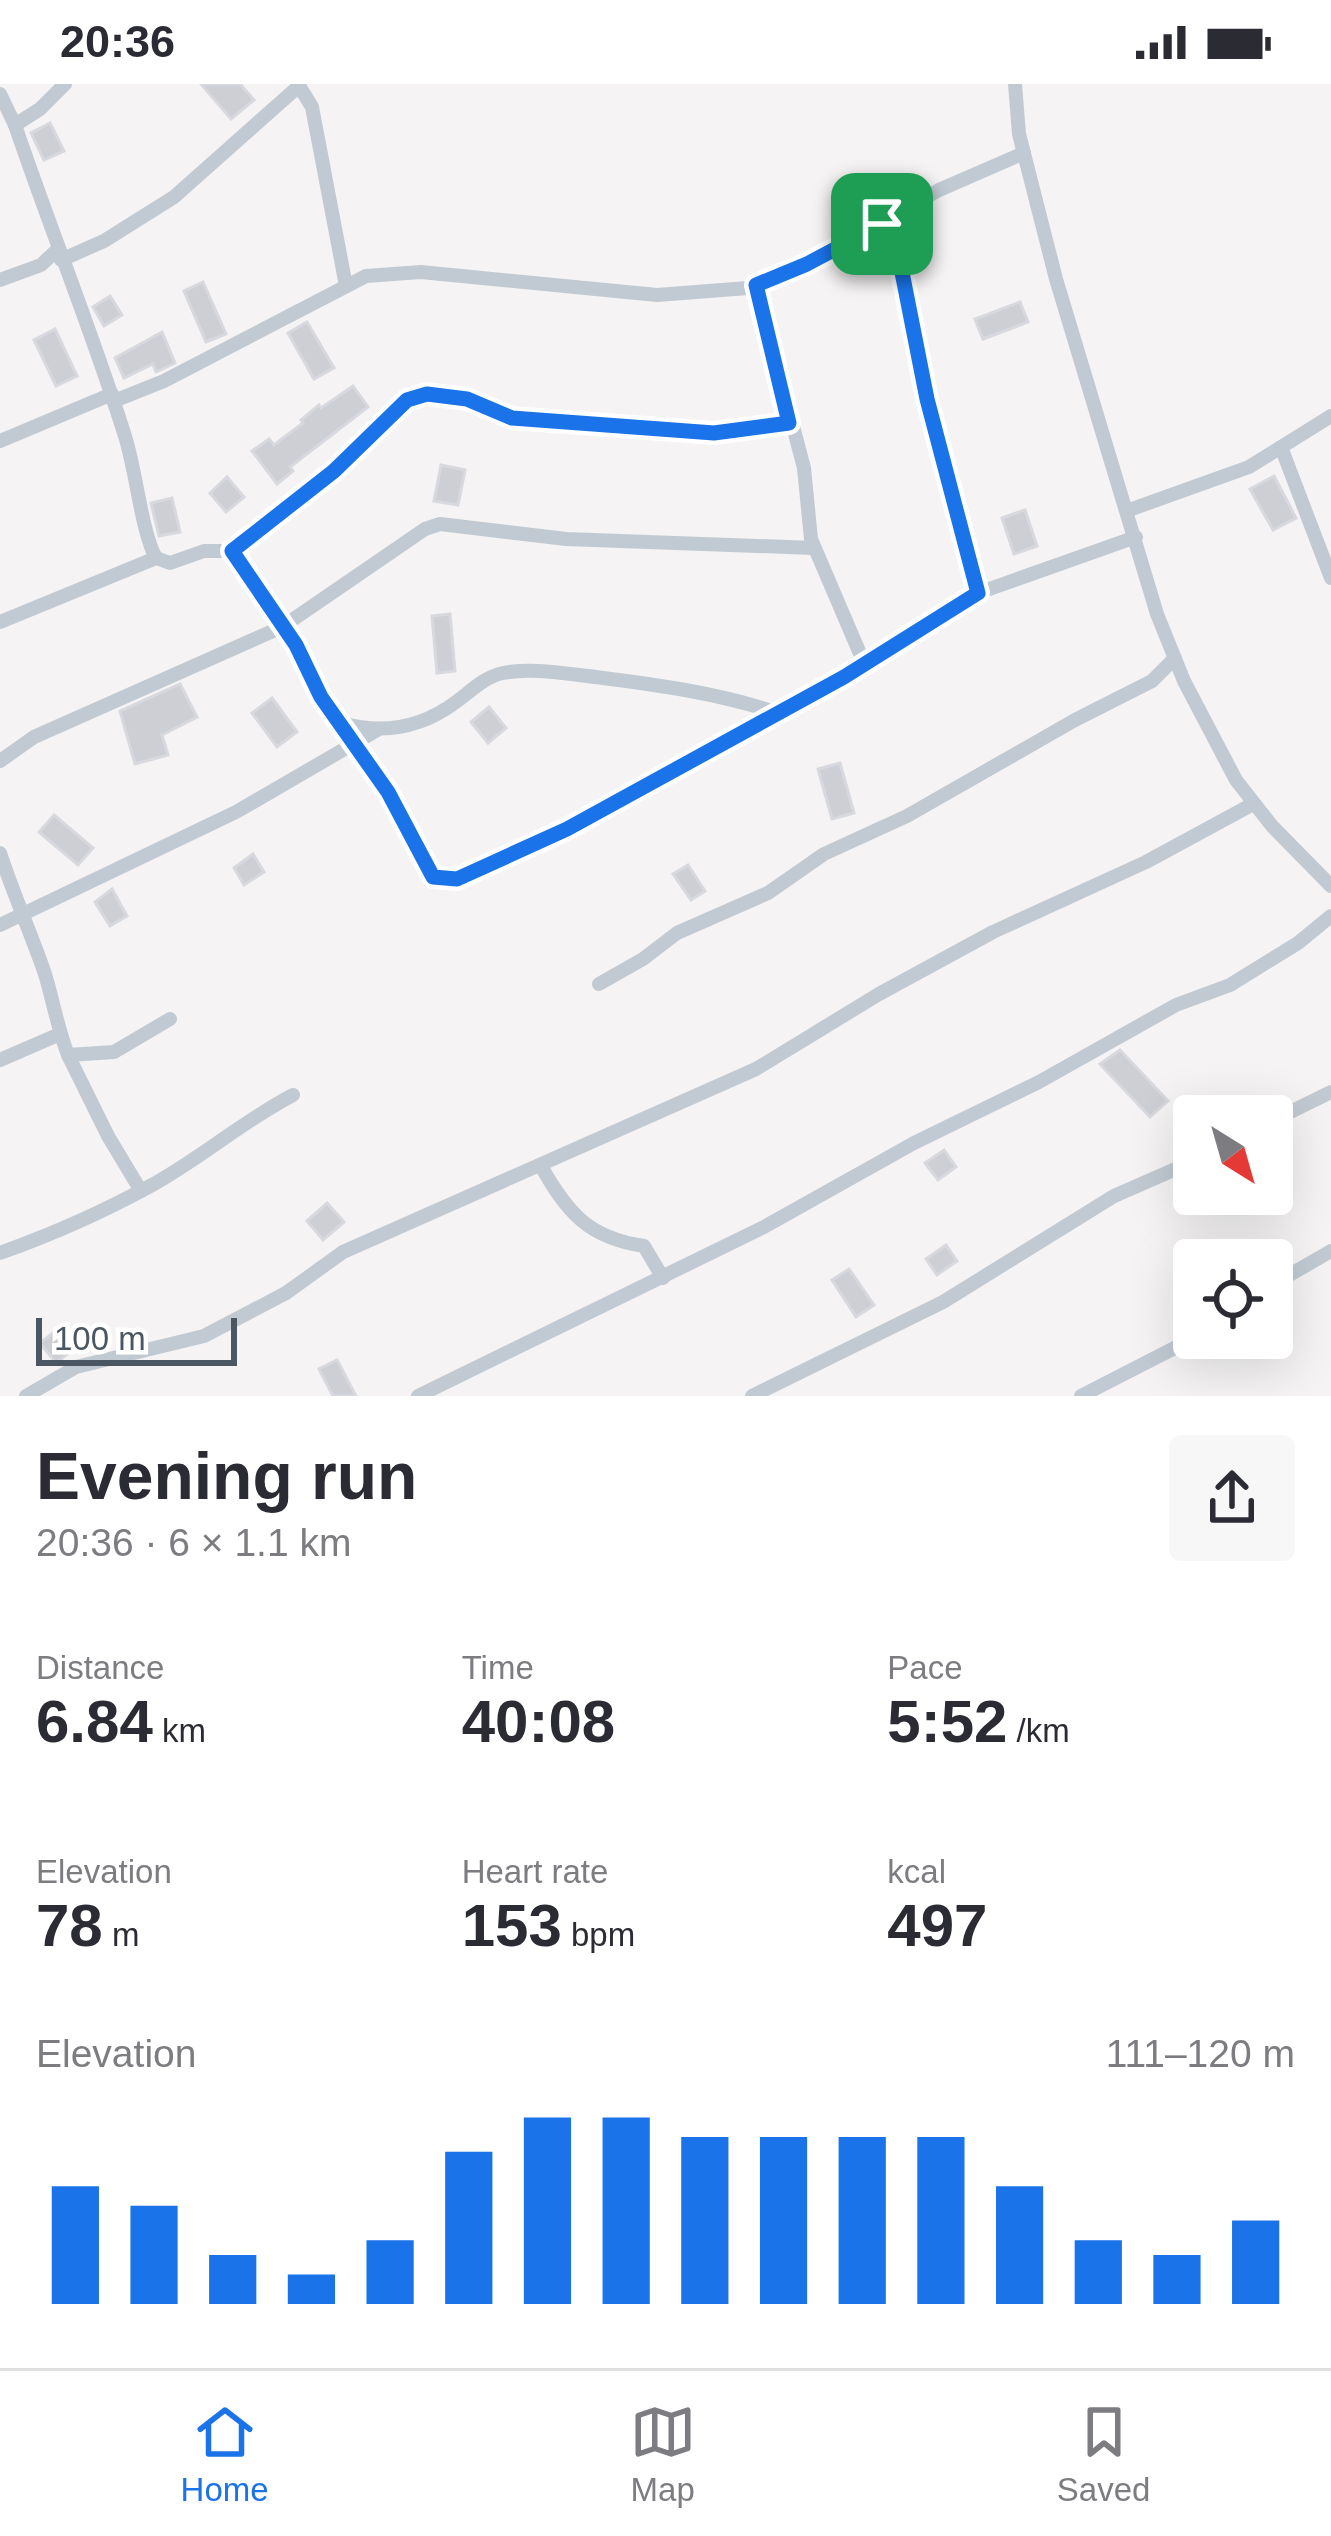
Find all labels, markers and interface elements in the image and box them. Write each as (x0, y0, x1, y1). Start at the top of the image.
text: 20:36 (60, 16, 175, 67)
pin (831, 173, 933, 275)
icon: arrive (849, 191, 915, 257)
north arrow (1173, 1095, 1293, 1215)
map controls (1173, 1095, 1293, 1359)
button: locate (1173, 1239, 1293, 1359)
scale bar (36, 1312, 237, 1365)
text: 100 m (54, 1320, 146, 1357)
button: share (1169, 1435, 1295, 1561)
text: Evening run (36, 1439, 417, 1513)
text: 20:36 · 6 × 1.1 km (36, 1521, 351, 1564)
text: Distance (36, 1649, 164, 1686)
text: Time (462, 1649, 534, 1686)
text: Pace (887, 1649, 963, 1686)
text: 6.84 (36, 1688, 153, 1755)
text: 40:08 (462, 1688, 615, 1755)
text: 5:52 (887, 1688, 1007, 1755)
text: km (153, 1712, 206, 1749)
text: /km (1007, 1712, 1070, 1749)
text: Elevation (36, 1853, 172, 1890)
text: Heart rate (462, 1853, 608, 1890)
text: kcal (887, 1853, 946, 1890)
text: 78 (36, 1892, 103, 1959)
text: 153 (462, 1892, 562, 1959)
text: 497 (887, 1892, 987, 1959)
text: m (103, 1916, 139, 1953)
text: bpm (562, 1916, 635, 1953)
text: Elevation (36, 2032, 196, 2075)
text: 111–120 m (1106, 2032, 1295, 2075)
tab: Home (181, 2399, 269, 2509)
tab: Map (630, 2399, 696, 2509)
tab: Saved (1057, 2399, 1150, 2509)

